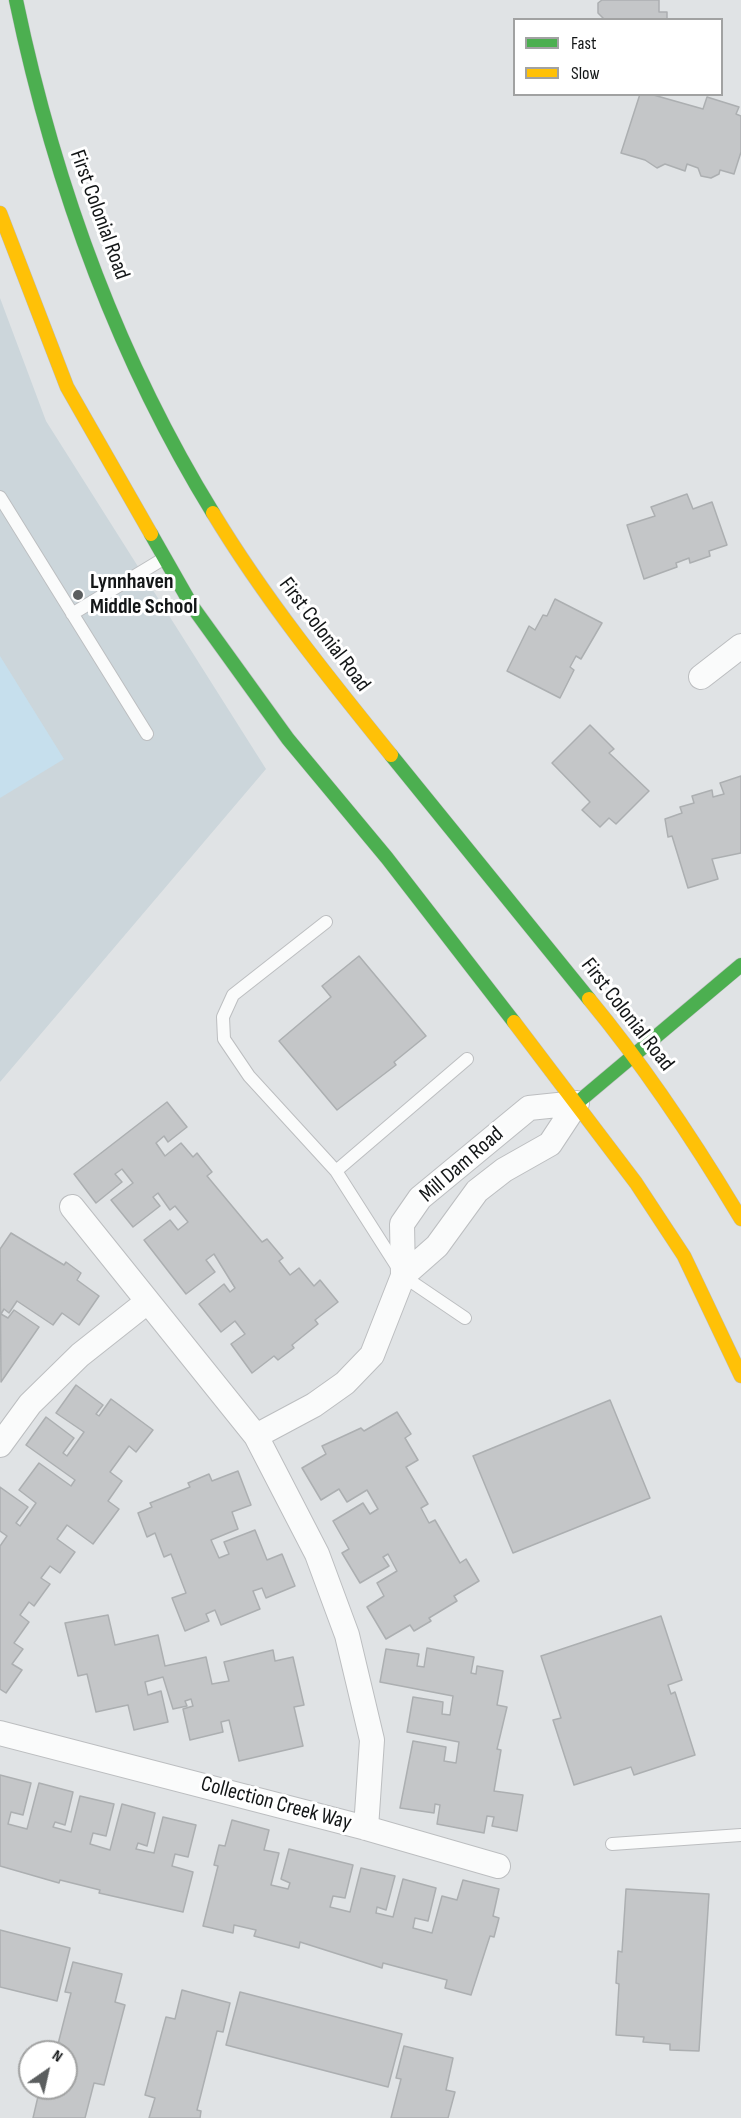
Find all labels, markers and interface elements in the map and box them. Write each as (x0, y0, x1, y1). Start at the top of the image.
legend (513, 18, 723, 96)
text: Fast (571, 33, 596, 54)
text: Slow (571, 63, 600, 84)
street label: First Colonial Road (63, 147, 135, 283)
place label: Lynnhaven Middle School (90, 569, 197, 620)
street label: First Colonial Road (273, 573, 375, 697)
marker: Lynnhaven Middle School (71, 588, 85, 602)
street label: First Colonial Road (575, 953, 679, 1077)
street label: Mill Dam Road (415, 1121, 509, 1209)
street label: Collection Creek Way (198, 1771, 354, 1837)
north arrow (18, 2040, 78, 2100)
text: N (48, 2046, 66, 2067)

